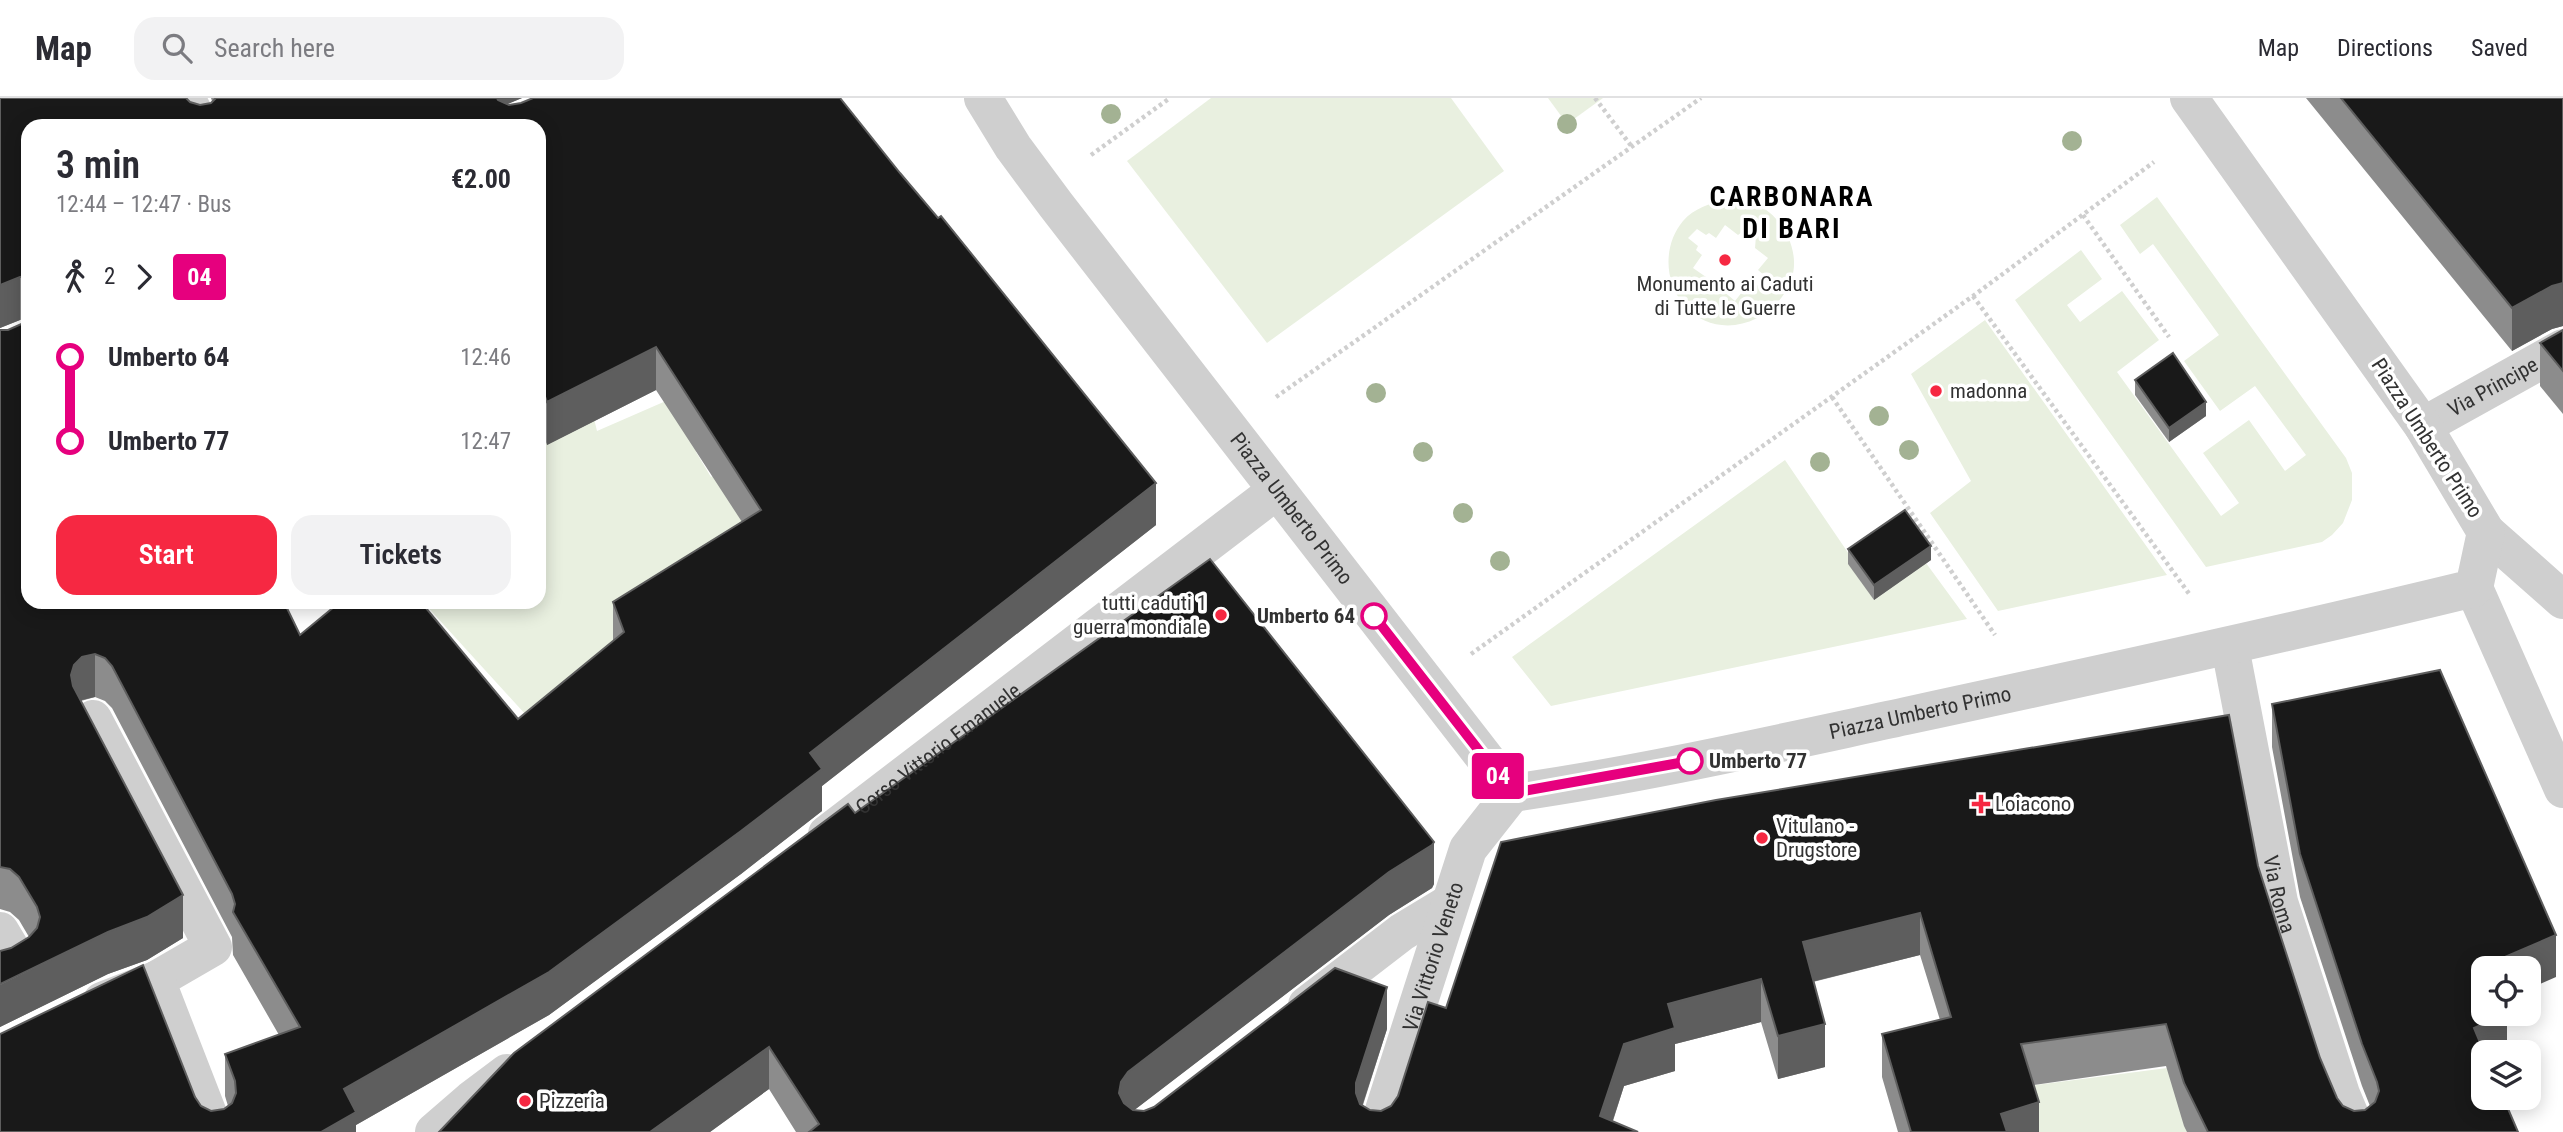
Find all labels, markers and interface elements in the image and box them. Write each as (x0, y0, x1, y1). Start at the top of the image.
search box (134, 17, 624, 80)
text: Map (35, 29, 92, 68)
icon: search (158, 29, 196, 67)
text: Search here (214, 33, 335, 63)
text: Map (2258, 34, 2299, 62)
text: Directions (2337, 34, 2433, 62)
text: Saved (2471, 34, 2528, 62)
text: 3 min (56, 143, 140, 187)
text: €2.00 (451, 164, 511, 194)
district label: CARBONARA DI BARI (1709, 180, 1875, 245)
text: 12:44 – 12:47 · Bus (56, 191, 232, 218)
marker: Monumento ai Caduti di Tutte le Guerre (1717, 252, 1733, 268)
icon: walk (56, 258, 94, 296)
icon: forward (125, 258, 163, 296)
text: 2 (104, 263, 115, 290)
text: 04 (187, 263, 212, 291)
place label: Monumento ai Caduti di Tutte le Guerre (1636, 272, 1814, 320)
text: Umberto 64 (108, 342, 230, 372)
text: 12:46 (460, 344, 511, 371)
street label: Via Principe (2444, 352, 2542, 422)
street label: Piazza Umberto Primo (2367, 354, 2487, 522)
place label: madonna (1950, 379, 2027, 403)
marker: madonna (1928, 383, 1944, 399)
text: Umberto 77 (108, 426, 230, 456)
text: 12:47 (460, 428, 511, 455)
street label: Piazza Umberto Primo (1225, 428, 1358, 589)
button: Start (56, 515, 277, 595)
button: Tickets (291, 515, 511, 595)
place label: tutti caduti 1 guerra mondiale (1073, 591, 1207, 639)
marker: Umberto 64 (1361, 603, 1387, 629)
place label: Umberto 64 (1257, 604, 1355, 628)
marker: tutti caduti 1 guerra mondiale (1213, 607, 1229, 623)
street label: Corso Vittorio Emanuele (851, 678, 1026, 820)
street label: Piazza Umberto Primo (1827, 682, 2013, 744)
marker: Umberto 77 (1677, 748, 1703, 774)
place label: Umberto 77 (1709, 749, 1807, 773)
line badge: 04 (1466, 753, 1530, 799)
text: 04 (1486, 762, 1510, 790)
place label: Loiacono (1995, 792, 2071, 816)
marker: Loiacono (1973, 796, 1989, 812)
place label: Vitulano - Drugstore (1776, 814, 1857, 862)
marker: Vitulano - Drugstore (1754, 830, 1770, 846)
street label: Via Roma (2258, 853, 2300, 936)
street label: Via Vittorio Veneto (1398, 879, 1469, 1034)
map controls (2471, 956, 2541, 1110)
button: locate (2471, 956, 2541, 1026)
button: layers (2471, 1040, 2541, 1110)
place label: Pizzeria (539, 1089, 605, 1113)
marker: Pizzeria (517, 1093, 533, 1109)

